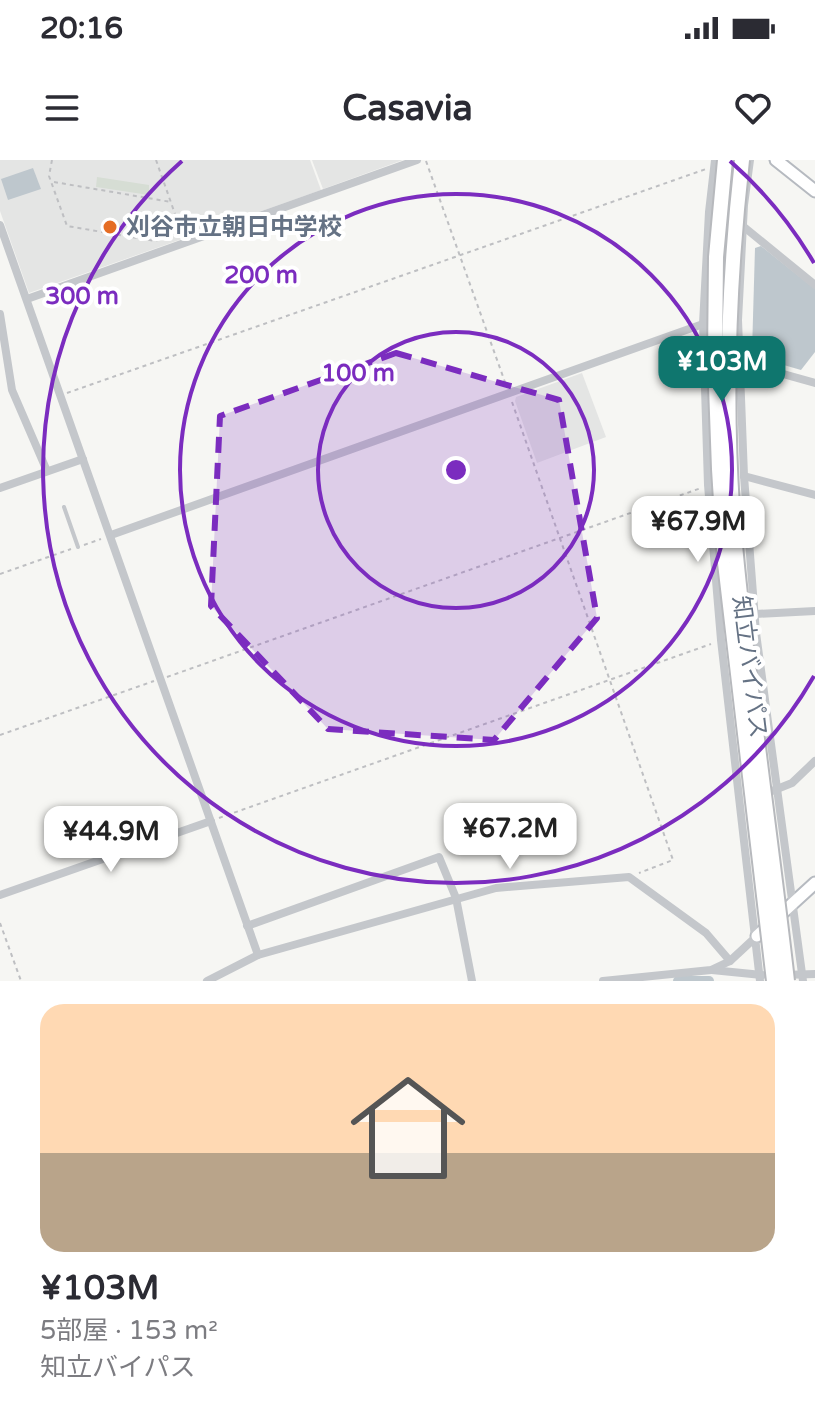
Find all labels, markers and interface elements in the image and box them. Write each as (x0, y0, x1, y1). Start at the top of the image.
text: 20:16 (40, 10, 123, 47)
icon: menu (40, 86, 84, 130)
icon: heart (731, 86, 775, 130)
text: Casavia (342, 87, 473, 130)
place label: 刈谷市立朝日中学校 (126, 213, 342, 242)
marker: 刈谷市立朝日中学校 (101, 218, 119, 236)
text: 200 m (224, 261, 298, 290)
text: 300 m (45, 282, 119, 311)
pin: ¥103M (666, 336, 778, 404)
text: ¥103M (676, 346, 768, 377)
text: 100 m (321, 359, 395, 388)
centre of rings (442, 456, 470, 484)
pin: ¥67.9M (633, 496, 763, 564)
text: ¥67.9M (650, 506, 746, 537)
street label: 知立バイパス (726, 594, 773, 740)
pin: ¥67.2M (445, 803, 575, 871)
pin: ¥44.9M (46, 806, 176, 874)
text: ¥67.2M (462, 813, 558, 844)
text: ¥44.9M (62, 816, 160, 847)
icon: home (336, 1056, 480, 1200)
text: ¥103M (40, 1268, 159, 1309)
text: 5部屋 · 153 m² (40, 1315, 218, 1346)
text: 知立バイパス (40, 1352, 195, 1383)

